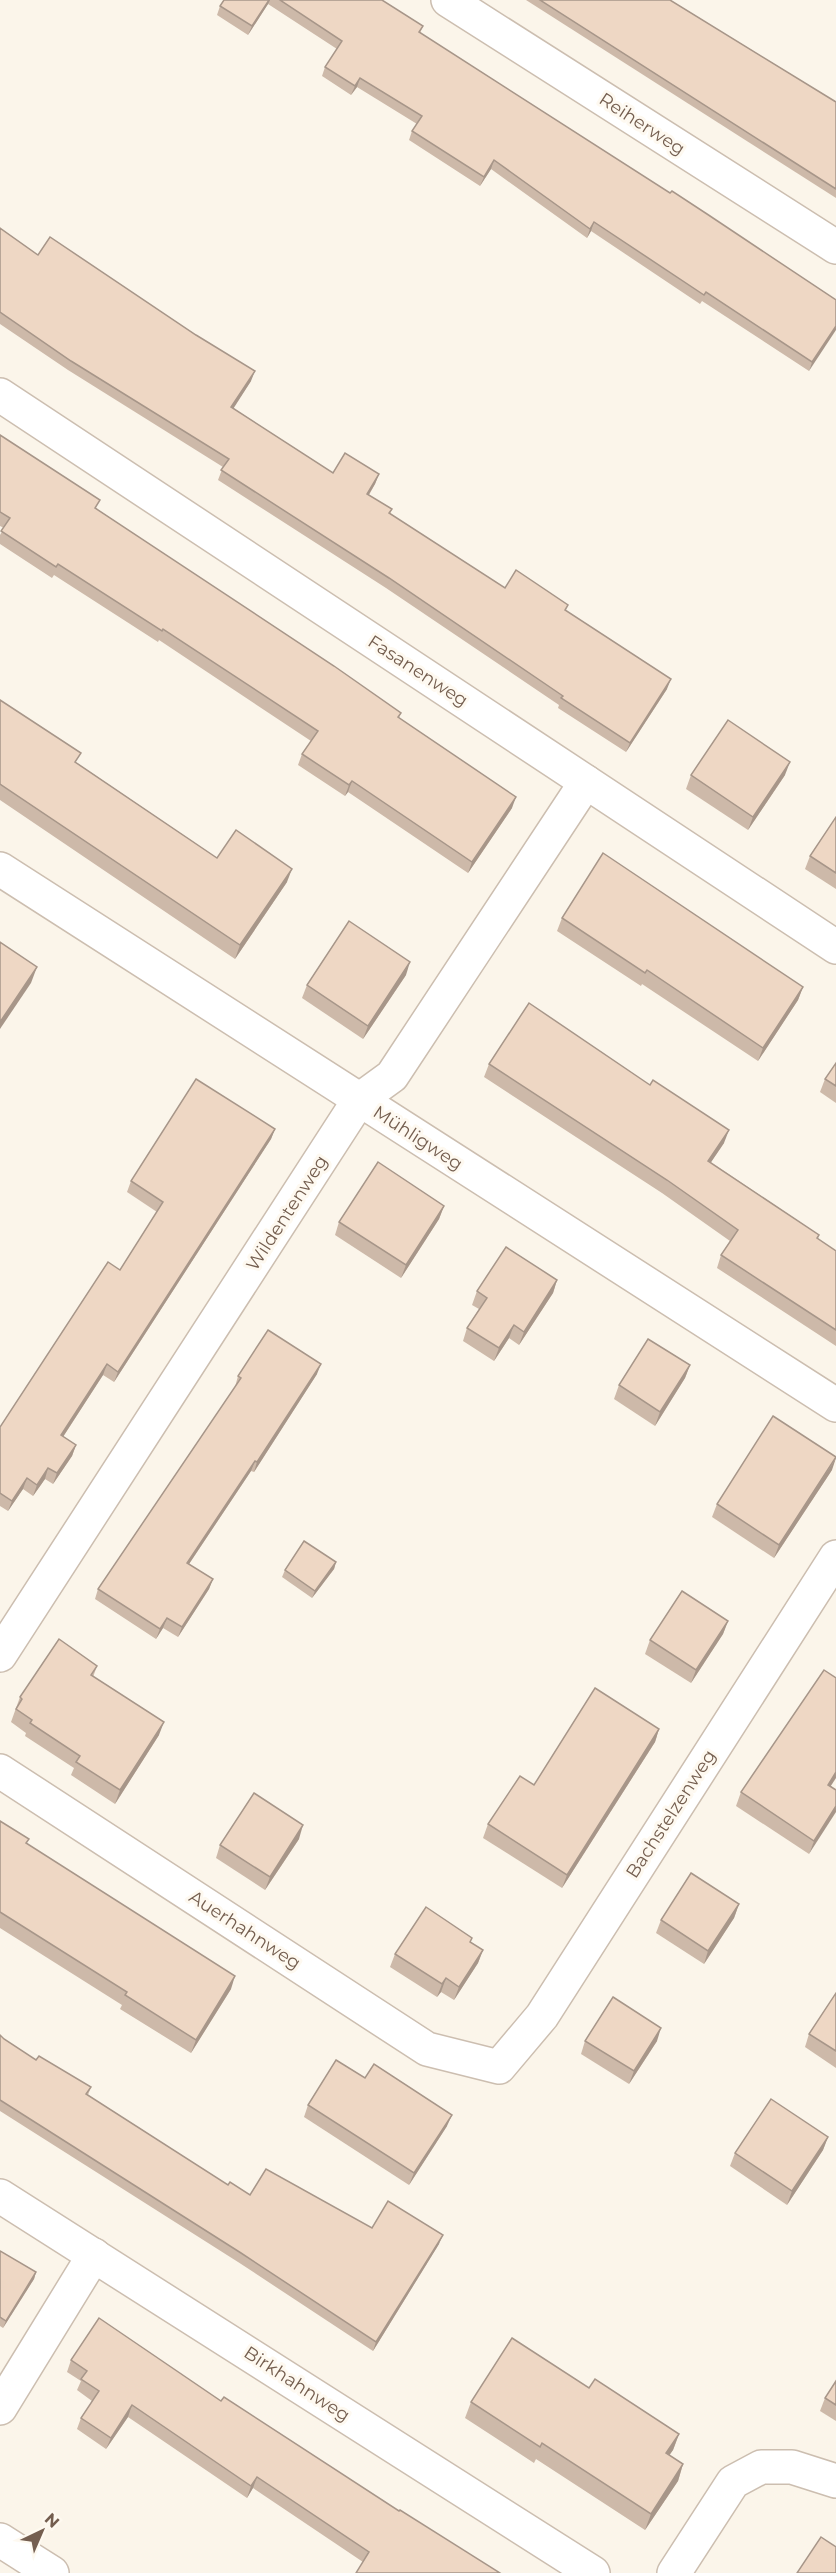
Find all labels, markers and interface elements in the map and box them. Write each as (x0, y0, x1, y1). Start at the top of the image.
street label: Reiherweg (595, 88, 689, 160)
street label: Fasanenweg (364, 631, 472, 711)
street label: Mühligweg (369, 1101, 467, 1175)
street label: Wildentenweg (242, 1151, 332, 1275)
street label: Bachstelzenweg (621, 1746, 721, 1882)
street label: Auerhahnweg (185, 1886, 305, 1974)
street label: Birkhahnweg (240, 2342, 354, 2426)
north arrow (12, 2501, 72, 2561)
text: N (41, 2509, 63, 2532)

